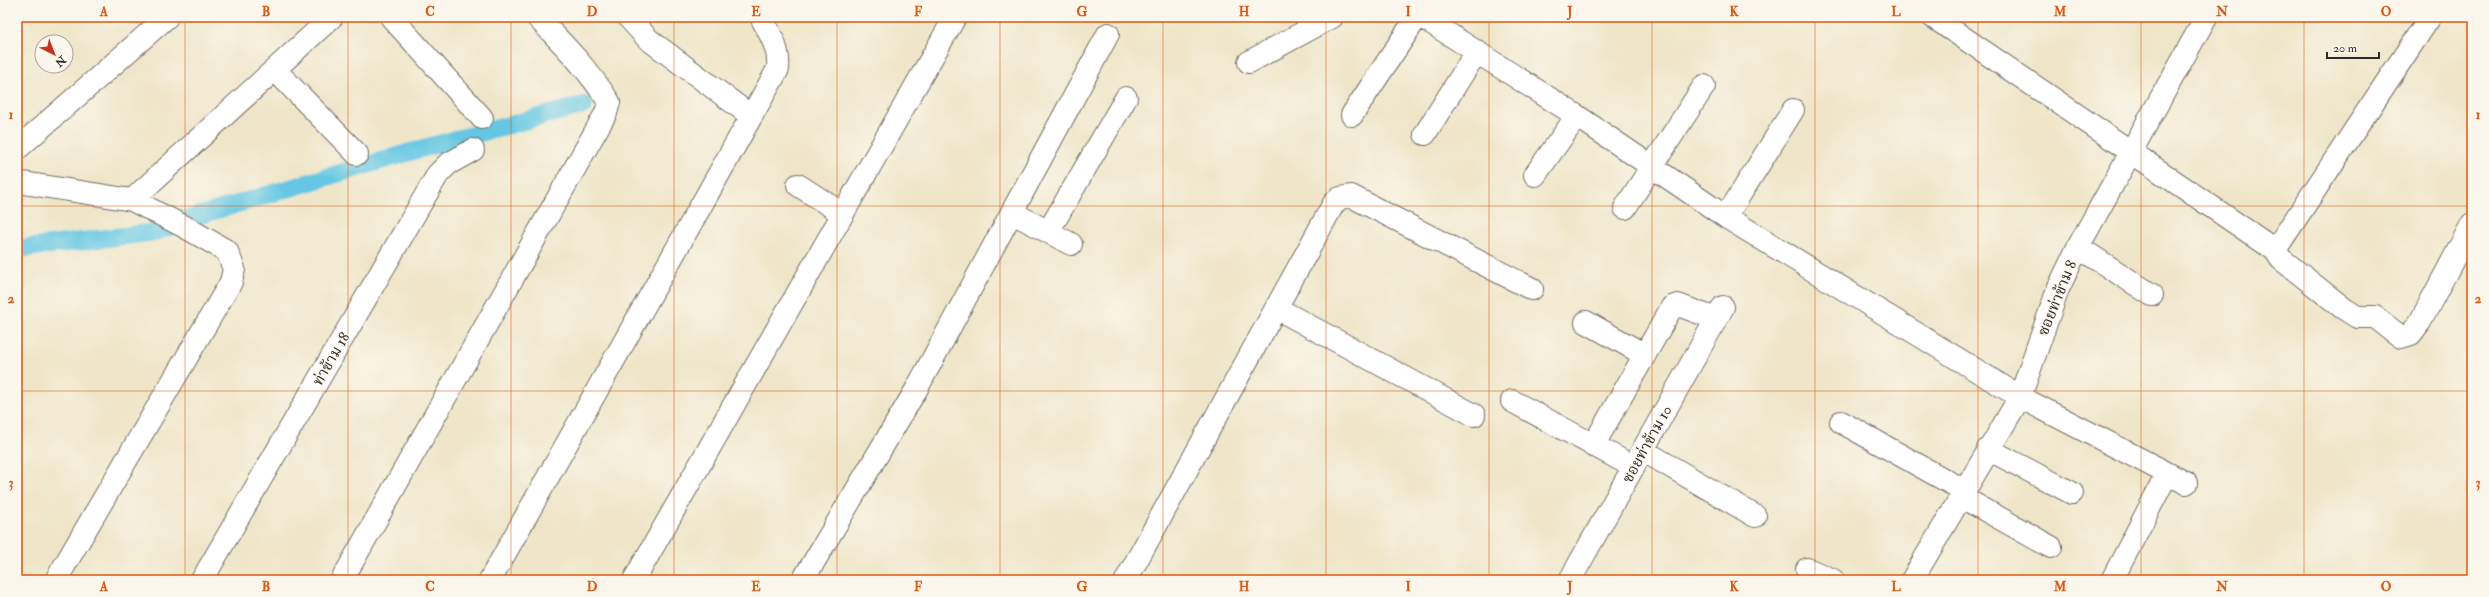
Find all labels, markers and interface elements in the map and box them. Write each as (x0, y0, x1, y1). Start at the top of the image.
text: A (99, 4, 109, 20)
text: B (262, 4, 270, 20)
text: C (425, 4, 435, 20)
text: D (587, 4, 598, 20)
text: E (751, 4, 761, 20)
text: F (914, 4, 923, 20)
text: G (1077, 4, 1088, 20)
text: H (1239, 4, 1250, 20)
text: I (1405, 4, 1411, 20)
text: J (1566, 4, 1573, 21)
text: K (1729, 4, 1739, 20)
text: L (1891, 4, 1901, 20)
text: M (2053, 4, 2067, 20)
text: N (2215, 4, 2228, 20)
text: O (2381, 4, 2392, 20)
north arrow (34, 34, 74, 74)
scale bar (2327, 34, 2379, 60)
text: 20 m (2333, 41, 2358, 56)
text: N (51, 52, 69, 70)
text: 1 (9, 107, 14, 123)
text: 1 (2476, 107, 2481, 123)
street label: ซอยท่าข้าม 8 (2034, 258, 2081, 339)
text: 2 (8, 291, 15, 307)
text: 2 (2475, 291, 2482, 307)
street label: ท่าข้าม 18 (309, 329, 354, 389)
street label: ซอยท่าข้าม 10 (1618, 402, 1677, 486)
text: 3 (9, 475, 14, 491)
text: 3 (2476, 475, 2481, 491)
text: A (99, 579, 109, 595)
text: B (262, 579, 270, 595)
text: C (425, 579, 435, 595)
text: D (587, 579, 598, 595)
text: E (751, 579, 761, 595)
text: F (914, 579, 923, 595)
text: G (1077, 579, 1088, 595)
text: H (1239, 579, 1250, 595)
text: I (1405, 579, 1411, 595)
text: J (1566, 579, 1573, 596)
text: K (1729, 579, 1739, 595)
text: L (1891, 579, 1901, 595)
text: M (2053, 579, 2067, 595)
text: N (2215, 579, 2228, 595)
text: O (2381, 579, 2392, 595)

